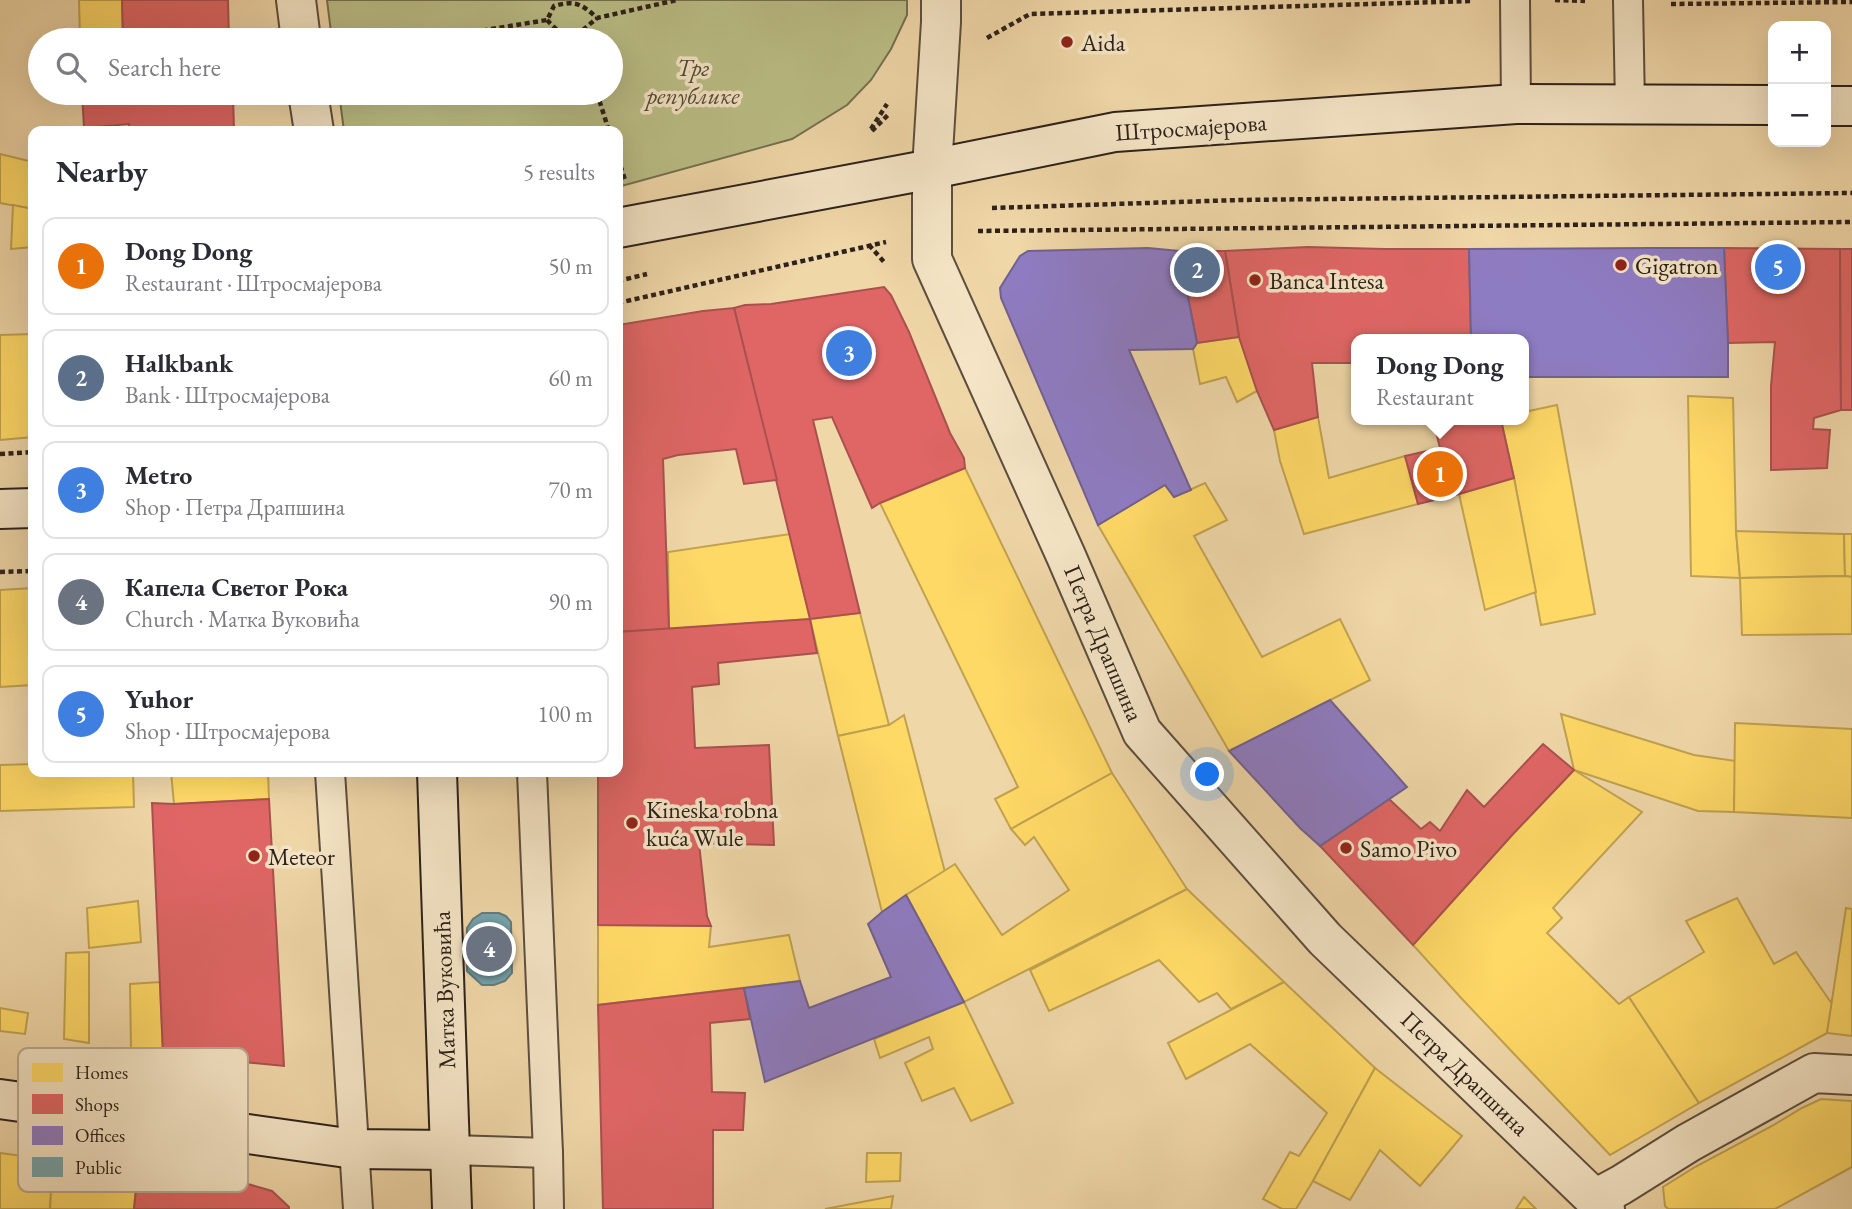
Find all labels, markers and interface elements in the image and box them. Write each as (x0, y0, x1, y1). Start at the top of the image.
map controls (1768, 21, 1831, 147)
button: + (1768, 21, 1831, 84)
place label: Aida (1080, 27, 1126, 58)
search box (28, 28, 623, 105)
marker: Aida (1059, 34, 1075, 50)
icon: search (52, 48, 90, 86)
text: Search here (108, 50, 221, 84)
park label: Трг републике (644, 52, 740, 111)
button: − (1768, 84, 1831, 147)
street label: Штросмајерова (1114, 106, 1268, 148)
text: Nearby (56, 152, 148, 191)
text: 5 results (523, 157, 595, 187)
text: Dong Dong (125, 234, 253, 268)
pin: 5 (1755, 241, 1801, 293)
pin: 2 (1174, 244, 1220, 296)
place label: Gigatron (1635, 250, 1719, 281)
text: 1 (75, 251, 87, 281)
text: 50 m (548, 251, 593, 281)
marker: Gigatron (1613, 257, 1629, 273)
place label: Banca Intesa (1269, 265, 1385, 296)
text: Restaurant · Штросмајерова (125, 268, 382, 298)
marker: Banca Intesa (1247, 272, 1263, 288)
pin: 3 (826, 327, 872, 379)
popup (1351, 334, 1529, 425)
text: Halkbank (125, 346, 233, 380)
text: Dong Dong (1376, 348, 1504, 382)
text: 2 (75, 363, 87, 393)
text: 60 m (548, 363, 593, 393)
text: Bank · Штросмајерова (125, 380, 330, 410)
text: Restaurant (1376, 382, 1474, 412)
pin: 1 (1417, 448, 1463, 500)
text: Metro (125, 458, 192, 492)
text: 3 (75, 475, 87, 505)
text: 70 m (548, 475, 593, 505)
text: Shop · Петра Драпшина (125, 492, 345, 522)
street label: Петра Драпшина (1057, 560, 1151, 726)
text: Капела Светог Рока (125, 570, 348, 604)
text: 4 (75, 587, 87, 617)
text: 90 m (548, 587, 593, 617)
text: Church · Матка Вуковића (125, 604, 360, 634)
text: Yuhor (125, 682, 193, 716)
text: 5 (75, 699, 87, 729)
text: 100 m (537, 699, 593, 729)
text: Shop · Штросмајерова (125, 716, 330, 746)
your location (1190, 757, 1224, 791)
place label: Kineska robna kuća Wule (646, 794, 779, 853)
marker: Kineska robna kuća Wule (624, 815, 640, 831)
place label: Samo Pivo (1360, 833, 1457, 864)
marker: Samo Pivo (1338, 840, 1354, 856)
place label: Meteor (268, 841, 335, 872)
marker: Meteor (246, 848, 262, 864)
street label: Матка Вуковића (426, 910, 462, 1070)
pin: 4 (466, 923, 512, 975)
street label: Петра Драпшина (1394, 1004, 1536, 1143)
legend (18, 1048, 248, 1192)
text: Homes (75, 1060, 128, 1085)
text: Shops (75, 1092, 119, 1117)
text: Offices (75, 1123, 125, 1148)
text: Public (75, 1155, 122, 1180)

